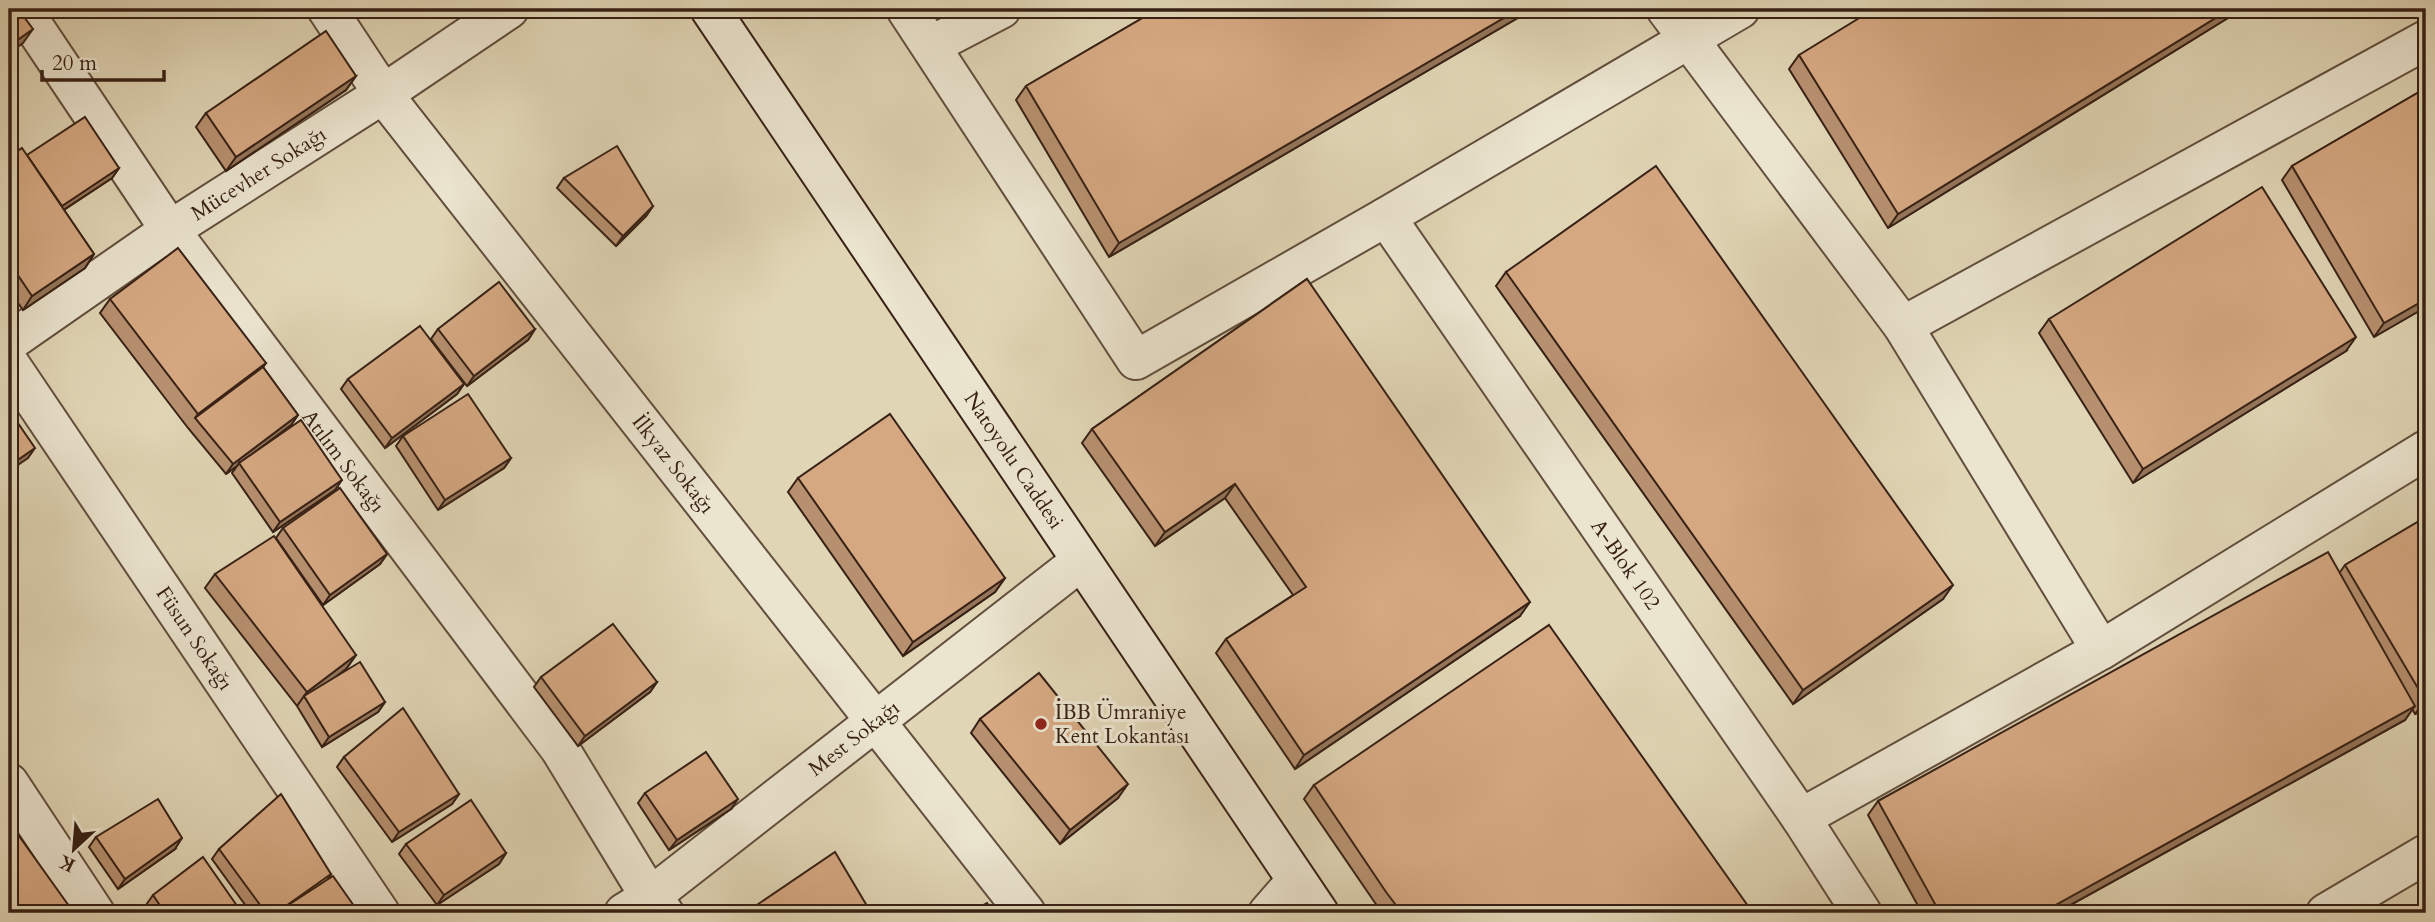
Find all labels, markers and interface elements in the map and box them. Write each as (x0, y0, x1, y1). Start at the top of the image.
scale bar (42, 38, 164, 82)
text: 20 m (52, 49, 97, 78)
street label: Mücevher Sokağı (185, 120, 332, 228)
street label: Natoyolu Caddesi (957, 386, 1070, 535)
street label: Atılım Sokağı (295, 404, 392, 519)
street label: İlkyaz Sokağı (625, 408, 721, 520)
street label: A-Blok 102 (1584, 513, 1667, 616)
street label: Füsun Sokağı (149, 581, 240, 696)
street label: Mest Sokağı (802, 694, 906, 783)
place label: İBB Ümraniye Kent Lokantası (1055, 698, 1189, 751)
marker: İBB Ümraniye Kent Lokantası (1033, 716, 1049, 732)
north arrow (38, 814, 108, 884)
text: K (54, 848, 80, 878)

